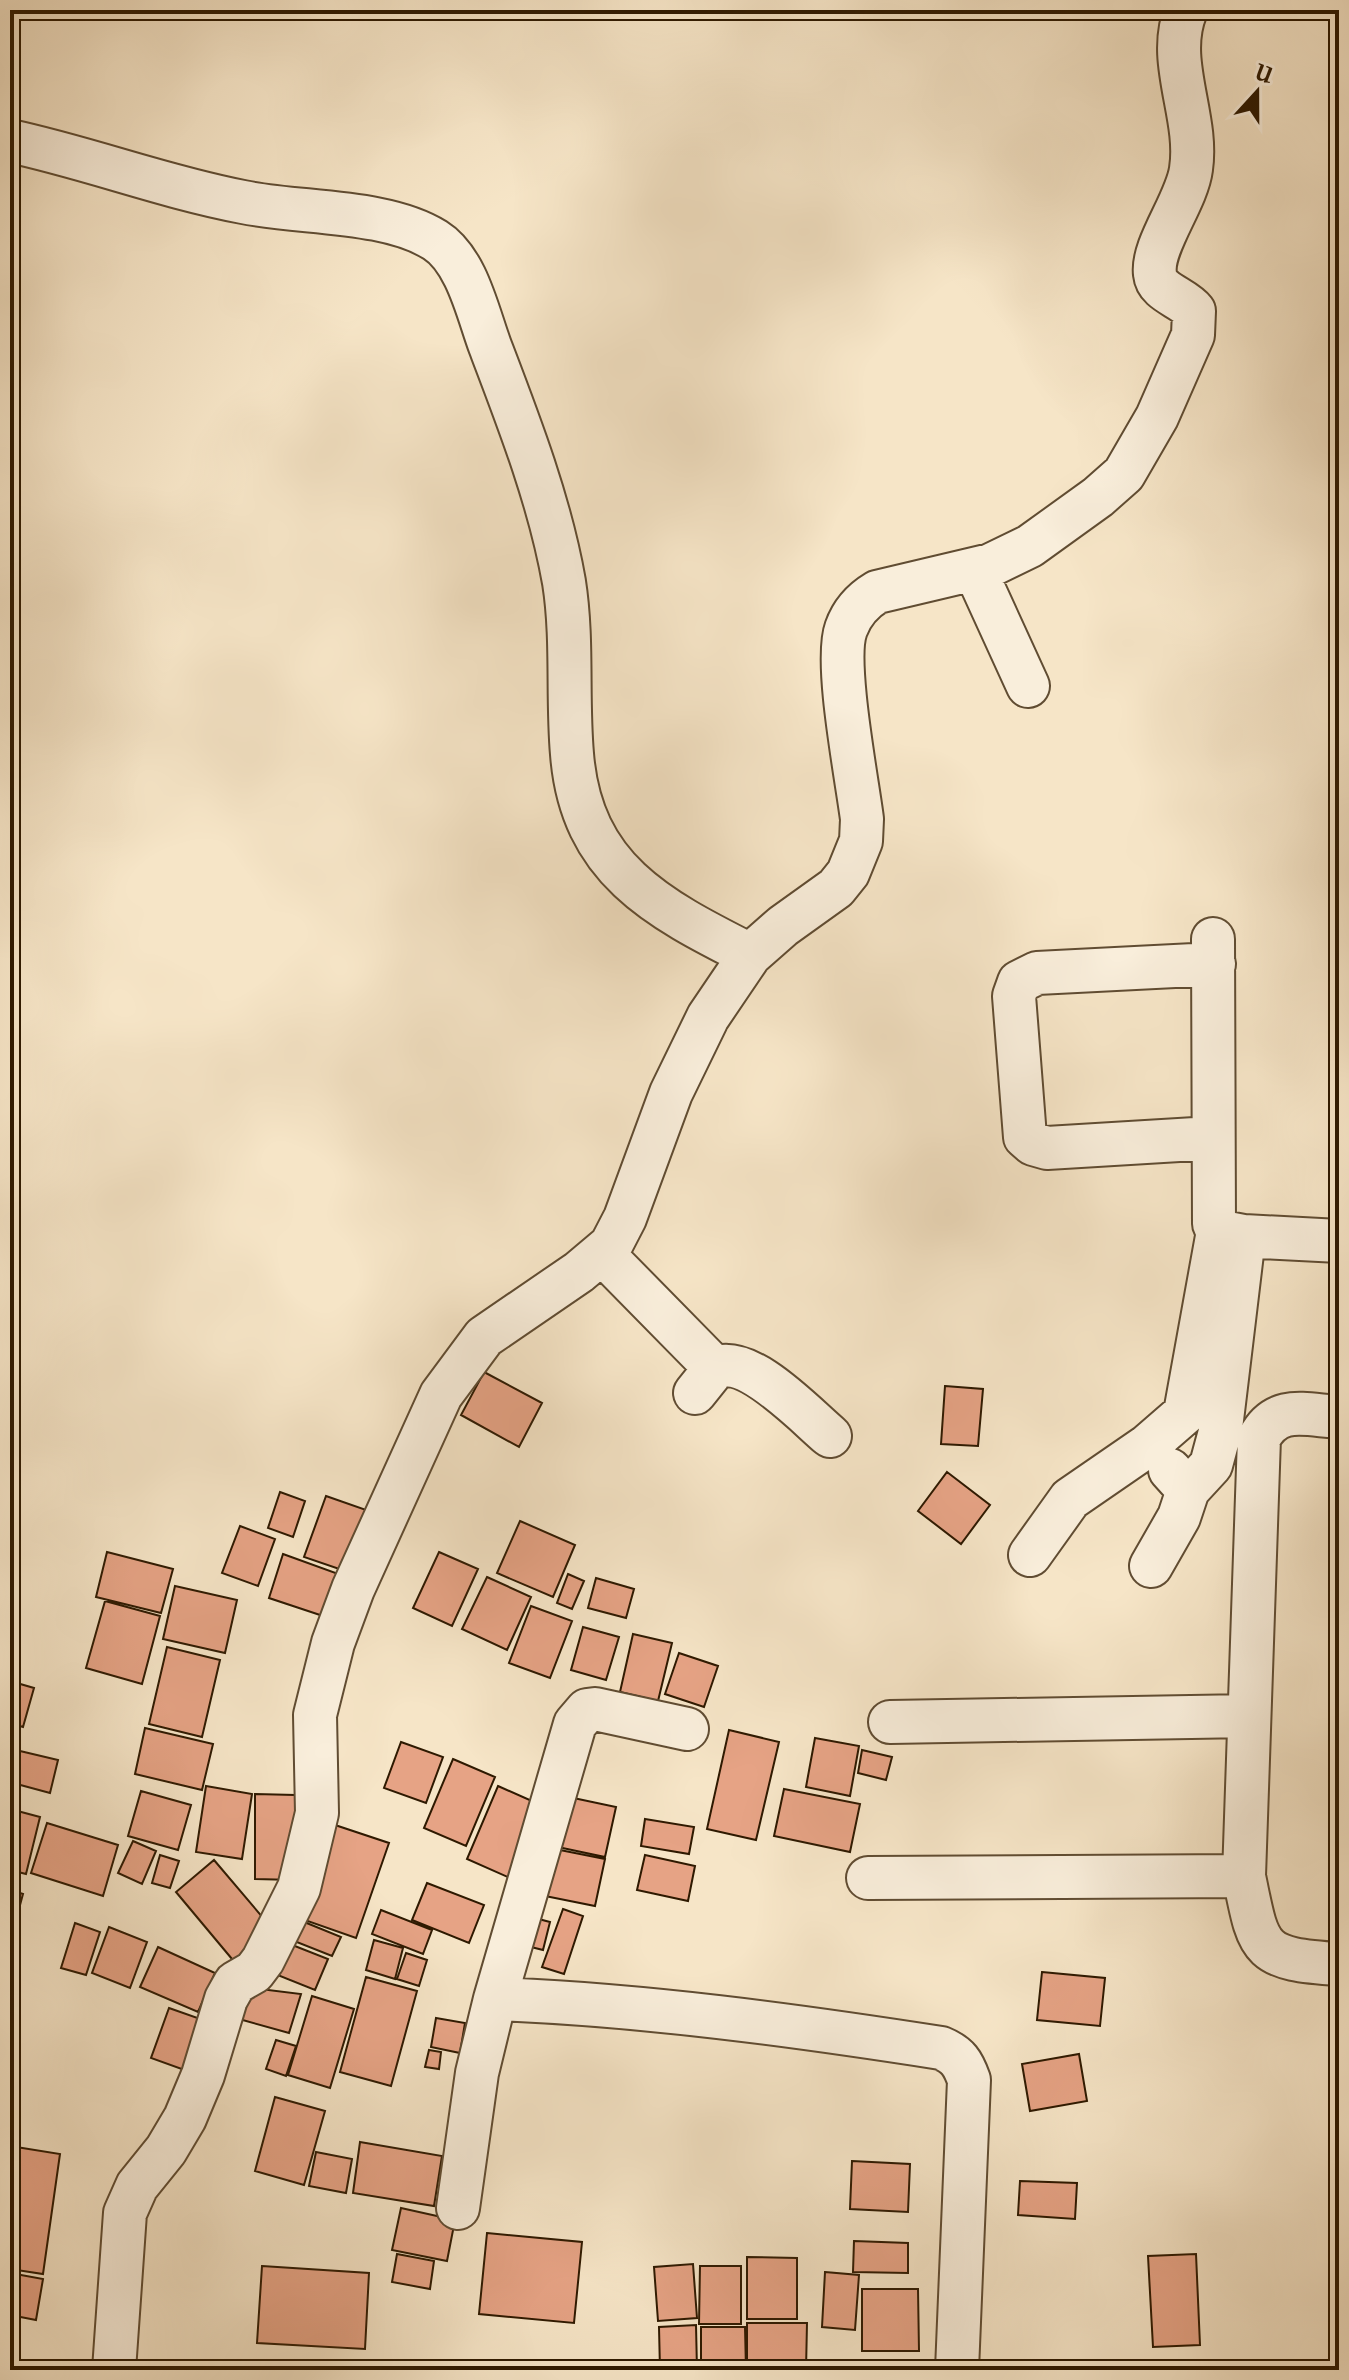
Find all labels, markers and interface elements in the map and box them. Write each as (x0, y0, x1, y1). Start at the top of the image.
north arrow (1217, 52, 1297, 132)
text: U (1250, 59, 1277, 90)

